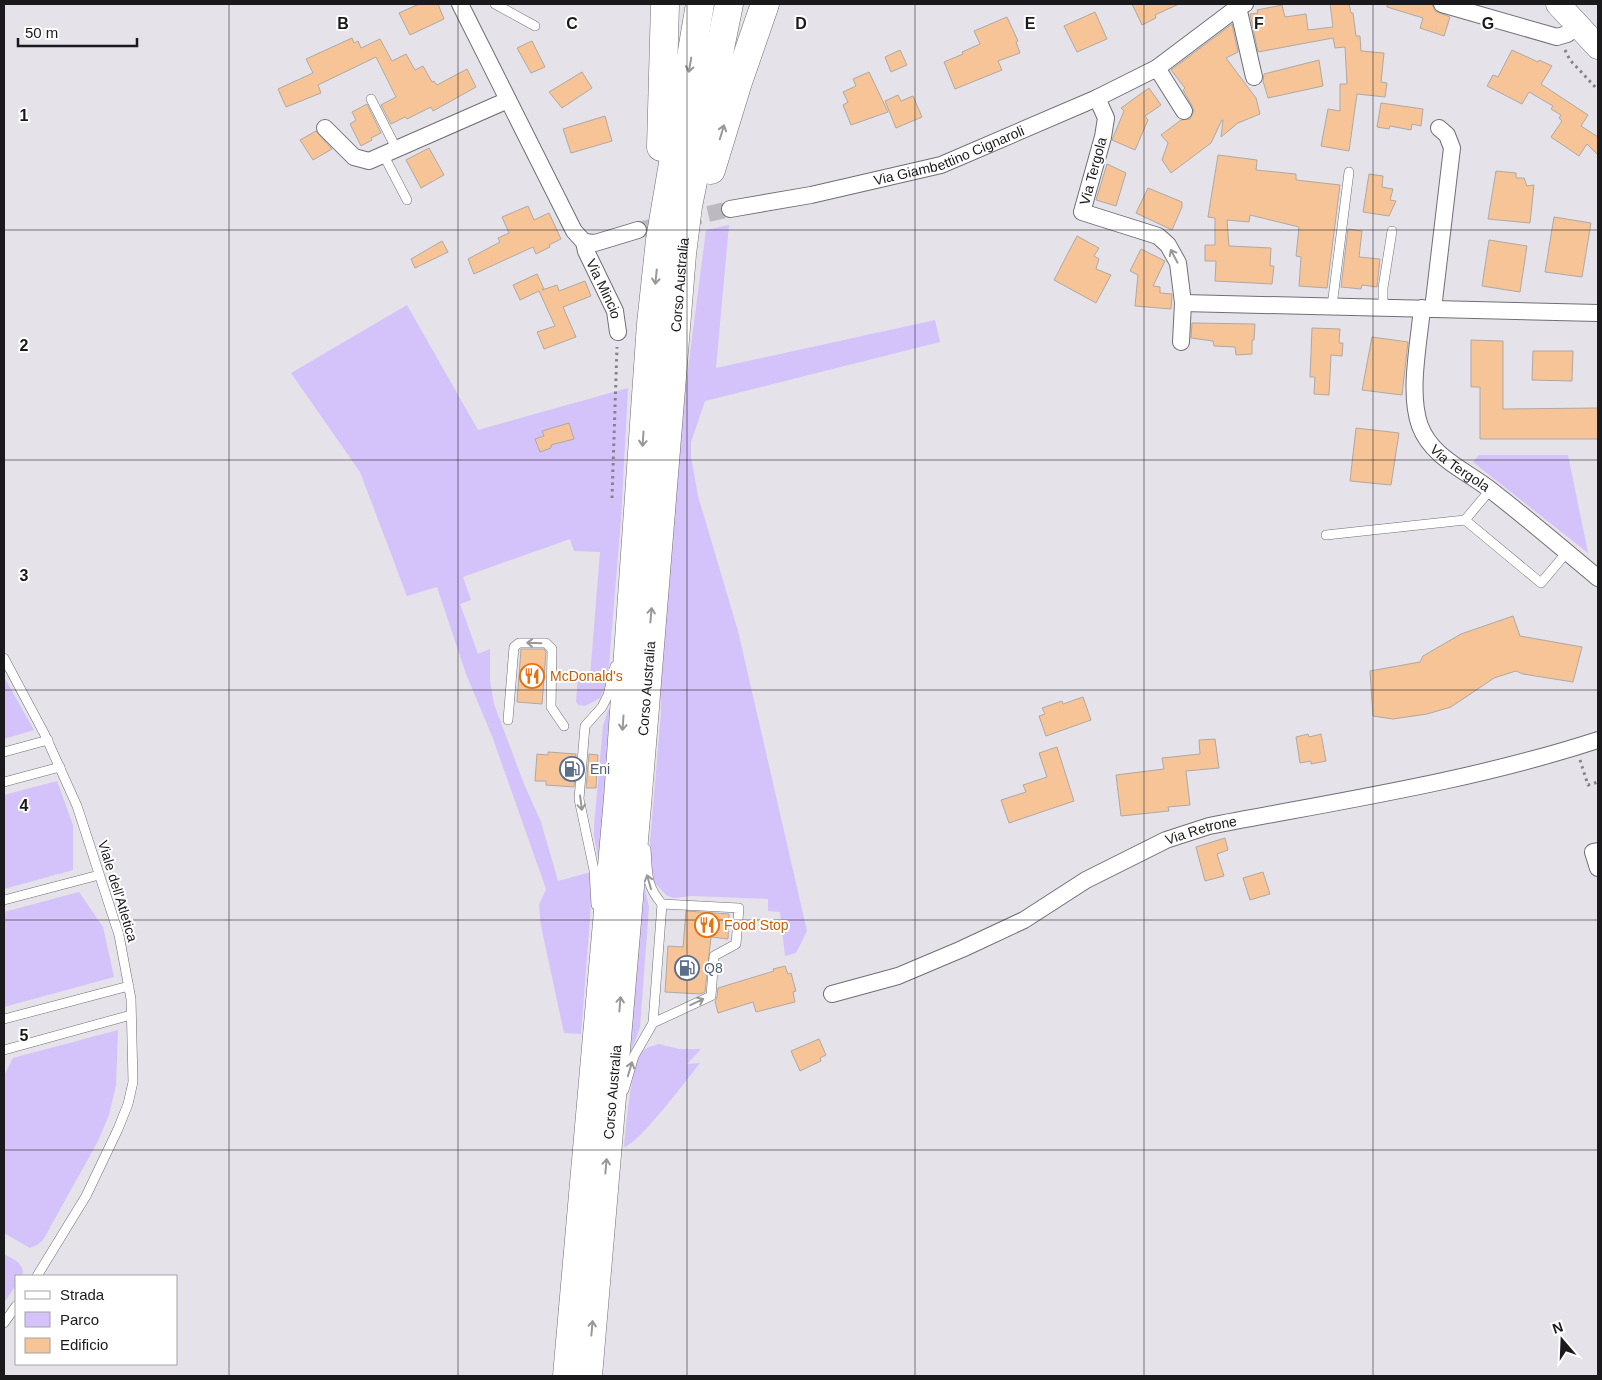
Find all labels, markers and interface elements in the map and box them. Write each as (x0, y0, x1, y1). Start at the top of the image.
scale bar (18, 15, 136, 47)
text: B (337, 15, 349, 32)
text: C (566, 15, 578, 32)
text: D (795, 15, 807, 32)
text: E (1025, 15, 1036, 32)
text: F (1254, 15, 1264, 32)
text: G (1482, 15, 1494, 32)
text: 50 m (25, 24, 58, 41)
one-way arrow (684, 56, 694, 72)
text: 1 (20, 107, 29, 124)
street label: Via Giambettino Cignaroli (872, 122, 1027, 188)
one-way arrow (718, 125, 728, 141)
street label: Via Tergola (1076, 135, 1110, 207)
street label: Corso Australia (668, 236, 692, 333)
one-way arrow (1169, 249, 1178, 264)
street label: Via Mincio (583, 256, 624, 320)
one-way arrow (651, 269, 661, 285)
text: 2 (20, 337, 29, 354)
one-way arrow (639, 431, 648, 447)
street label: Via Tergola (1427, 441, 1493, 495)
text: 3 (20, 567, 29, 584)
one-way arrow (647, 607, 656, 623)
one-way arrow (526, 638, 542, 648)
street label: Corso Australia (635, 640, 658, 737)
restaurant icon: McDonald's (519, 663, 545, 689)
place label: McDonald's (550, 668, 623, 684)
one-way arrow (618, 715, 627, 731)
fuel station icon: Eni (559, 756, 585, 782)
place label: Eni (590, 761, 610, 777)
one-way arrow (576, 795, 586, 811)
text: 4 (20, 797, 29, 814)
street label: Via Retrone (1163, 813, 1238, 848)
street label: Viale dell'Atletica (95, 838, 141, 944)
one-way arrow (644, 874, 654, 890)
restaurant icon: Food Stop (694, 912, 720, 938)
place label: Food Stop (724, 917, 789, 933)
fuel station icon: Q8 (674, 955, 700, 981)
place label: Q8 (704, 960, 723, 976)
one-way arrow (615, 996, 624, 1012)
one-way arrow (689, 997, 704, 1006)
text: 5 (20, 1027, 29, 1044)
street label: Corso Australia (600, 1044, 624, 1140)
one-way arrow (626, 1062, 636, 1078)
one-way arrow (601, 1158, 610, 1174)
legend (15, 1275, 178, 1365)
text: Strada (60, 1286, 105, 1303)
text: Parco (60, 1311, 99, 1328)
north arrow (1537, 1315, 1587, 1365)
text: N (1550, 1318, 1565, 1337)
one-way arrow (587, 1320, 597, 1336)
text: Edificio (60, 1336, 108, 1353)

